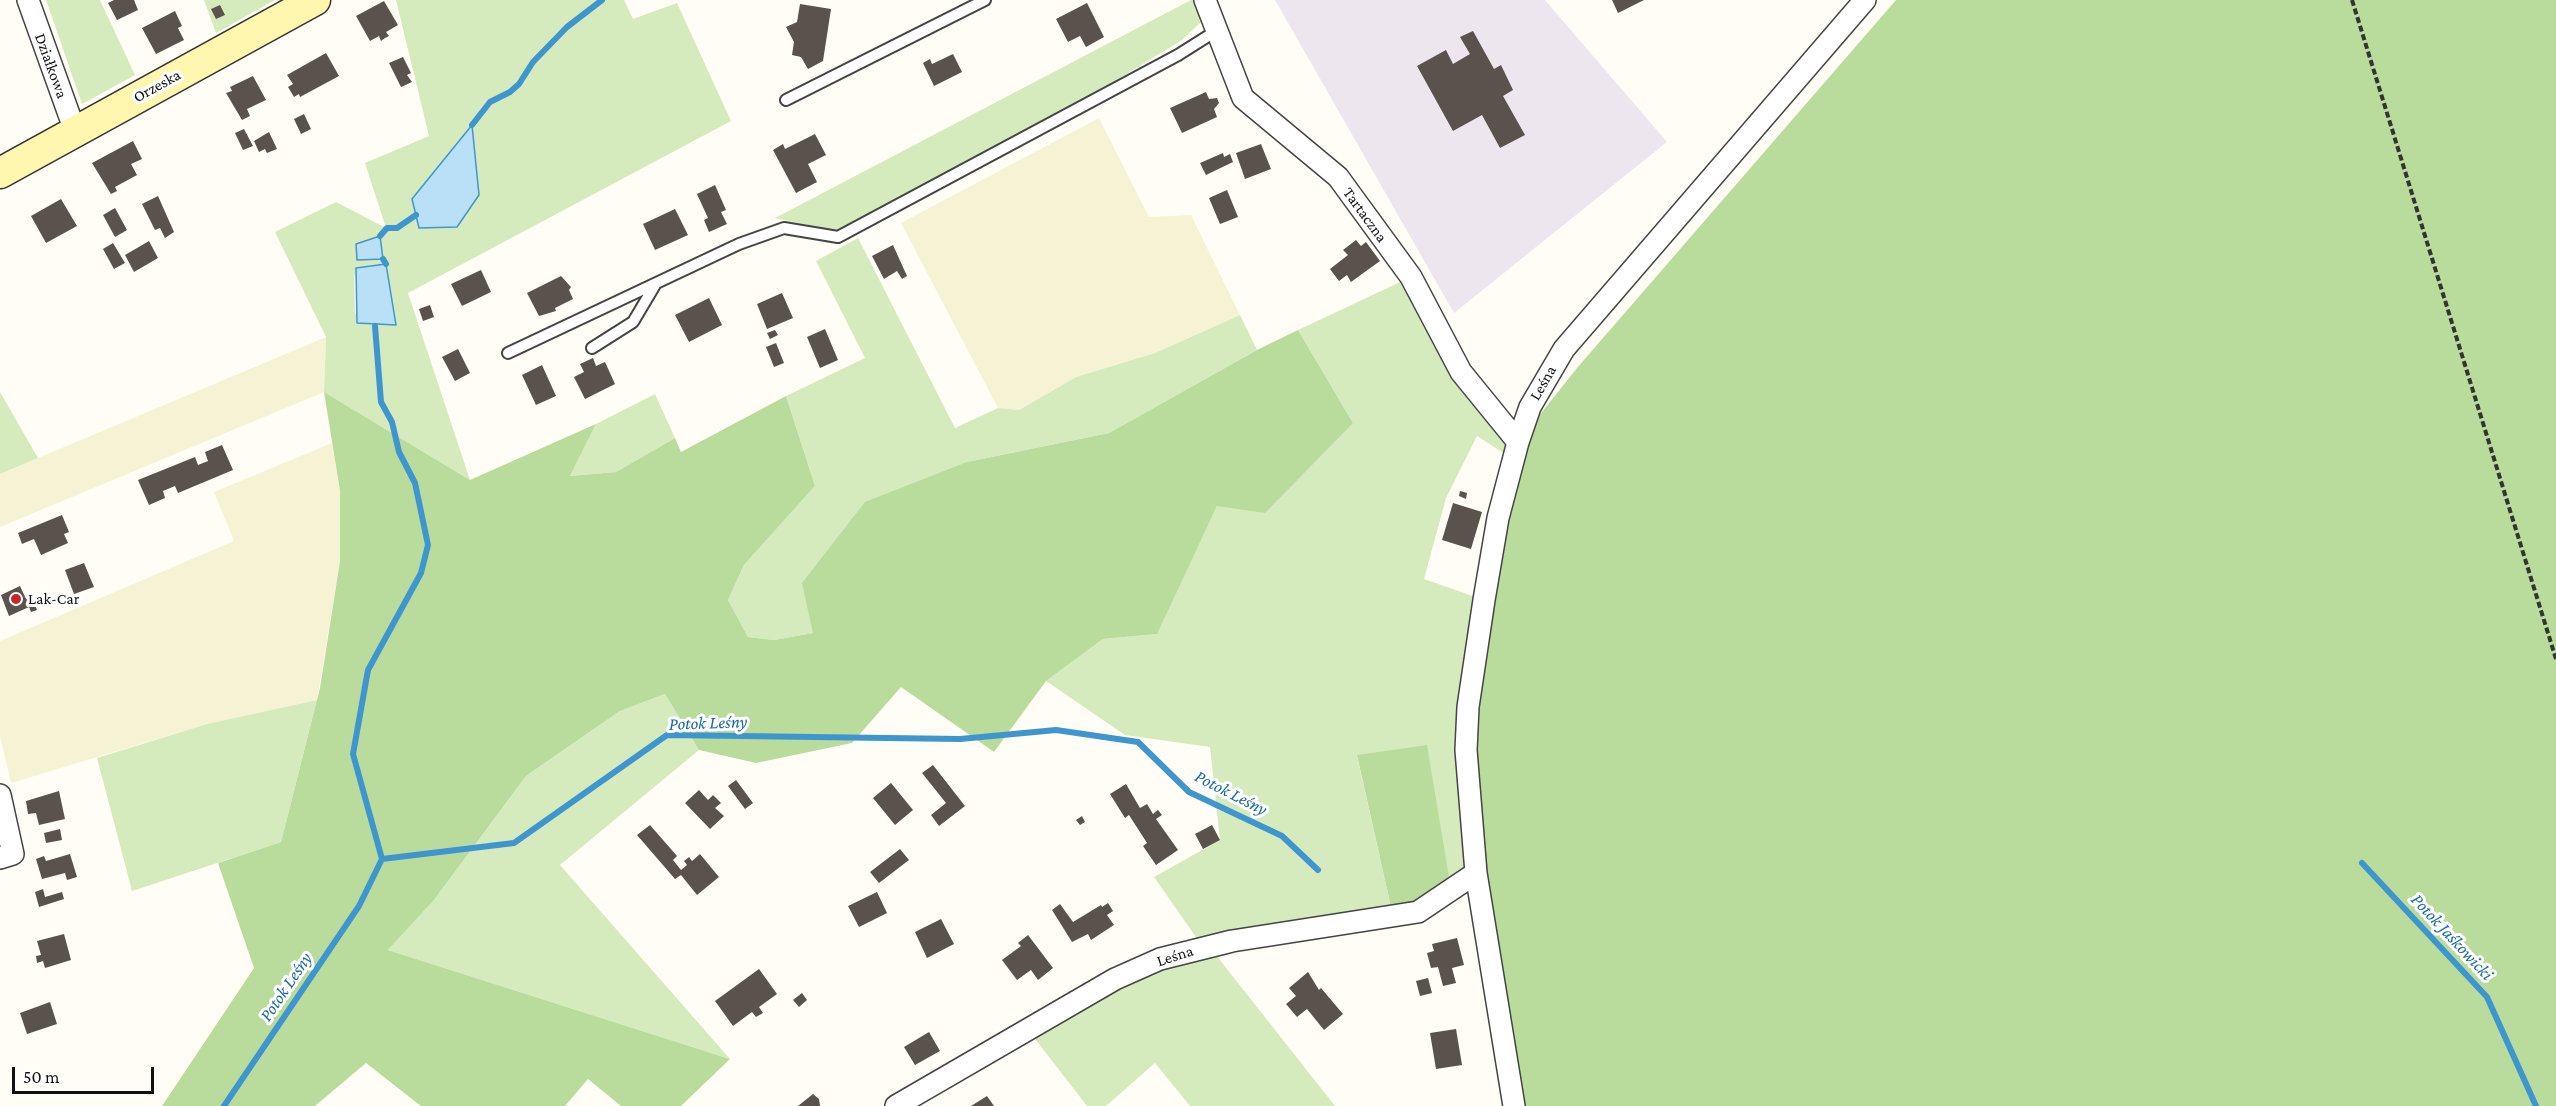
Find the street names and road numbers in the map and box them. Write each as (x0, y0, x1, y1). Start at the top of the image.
street label: Działkowa (30, 31, 72, 101)
street label: Orzeska (130, 65, 184, 107)
street label: Tartaczna (1339, 184, 1391, 246)
street label: Leśna (1525, 362, 1561, 404)
street label: Leśna (1154, 941, 1196, 971)

